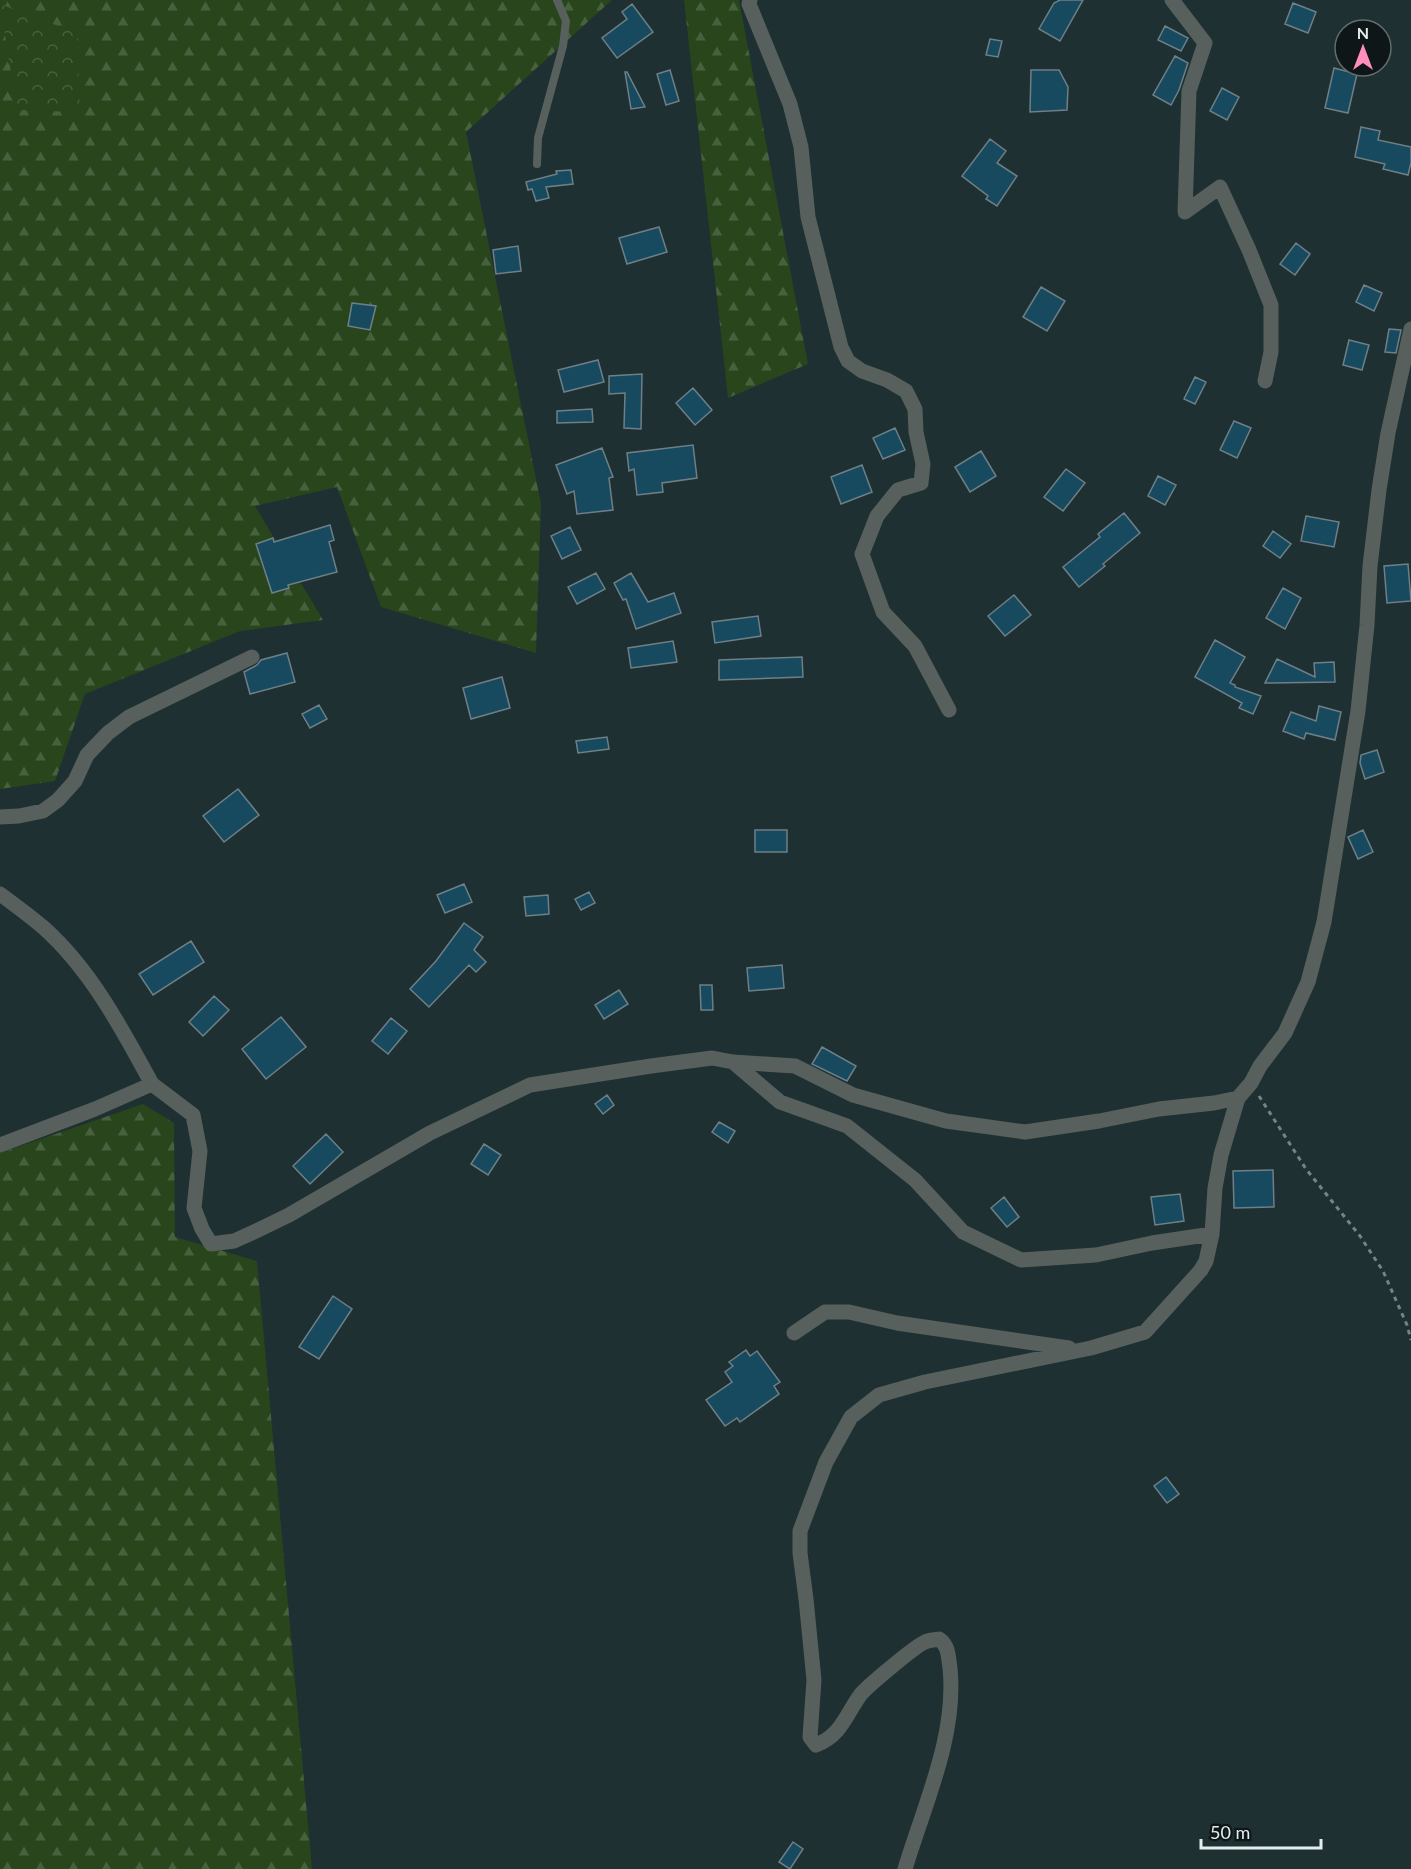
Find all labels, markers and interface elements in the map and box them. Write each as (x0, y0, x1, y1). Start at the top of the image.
north arrow (1333, 18, 1393, 78)
text: N (1357, 23, 1369, 42)
scale bar (1201, 1812, 1321, 1850)
text: 50 m (1210, 1821, 1250, 1843)

